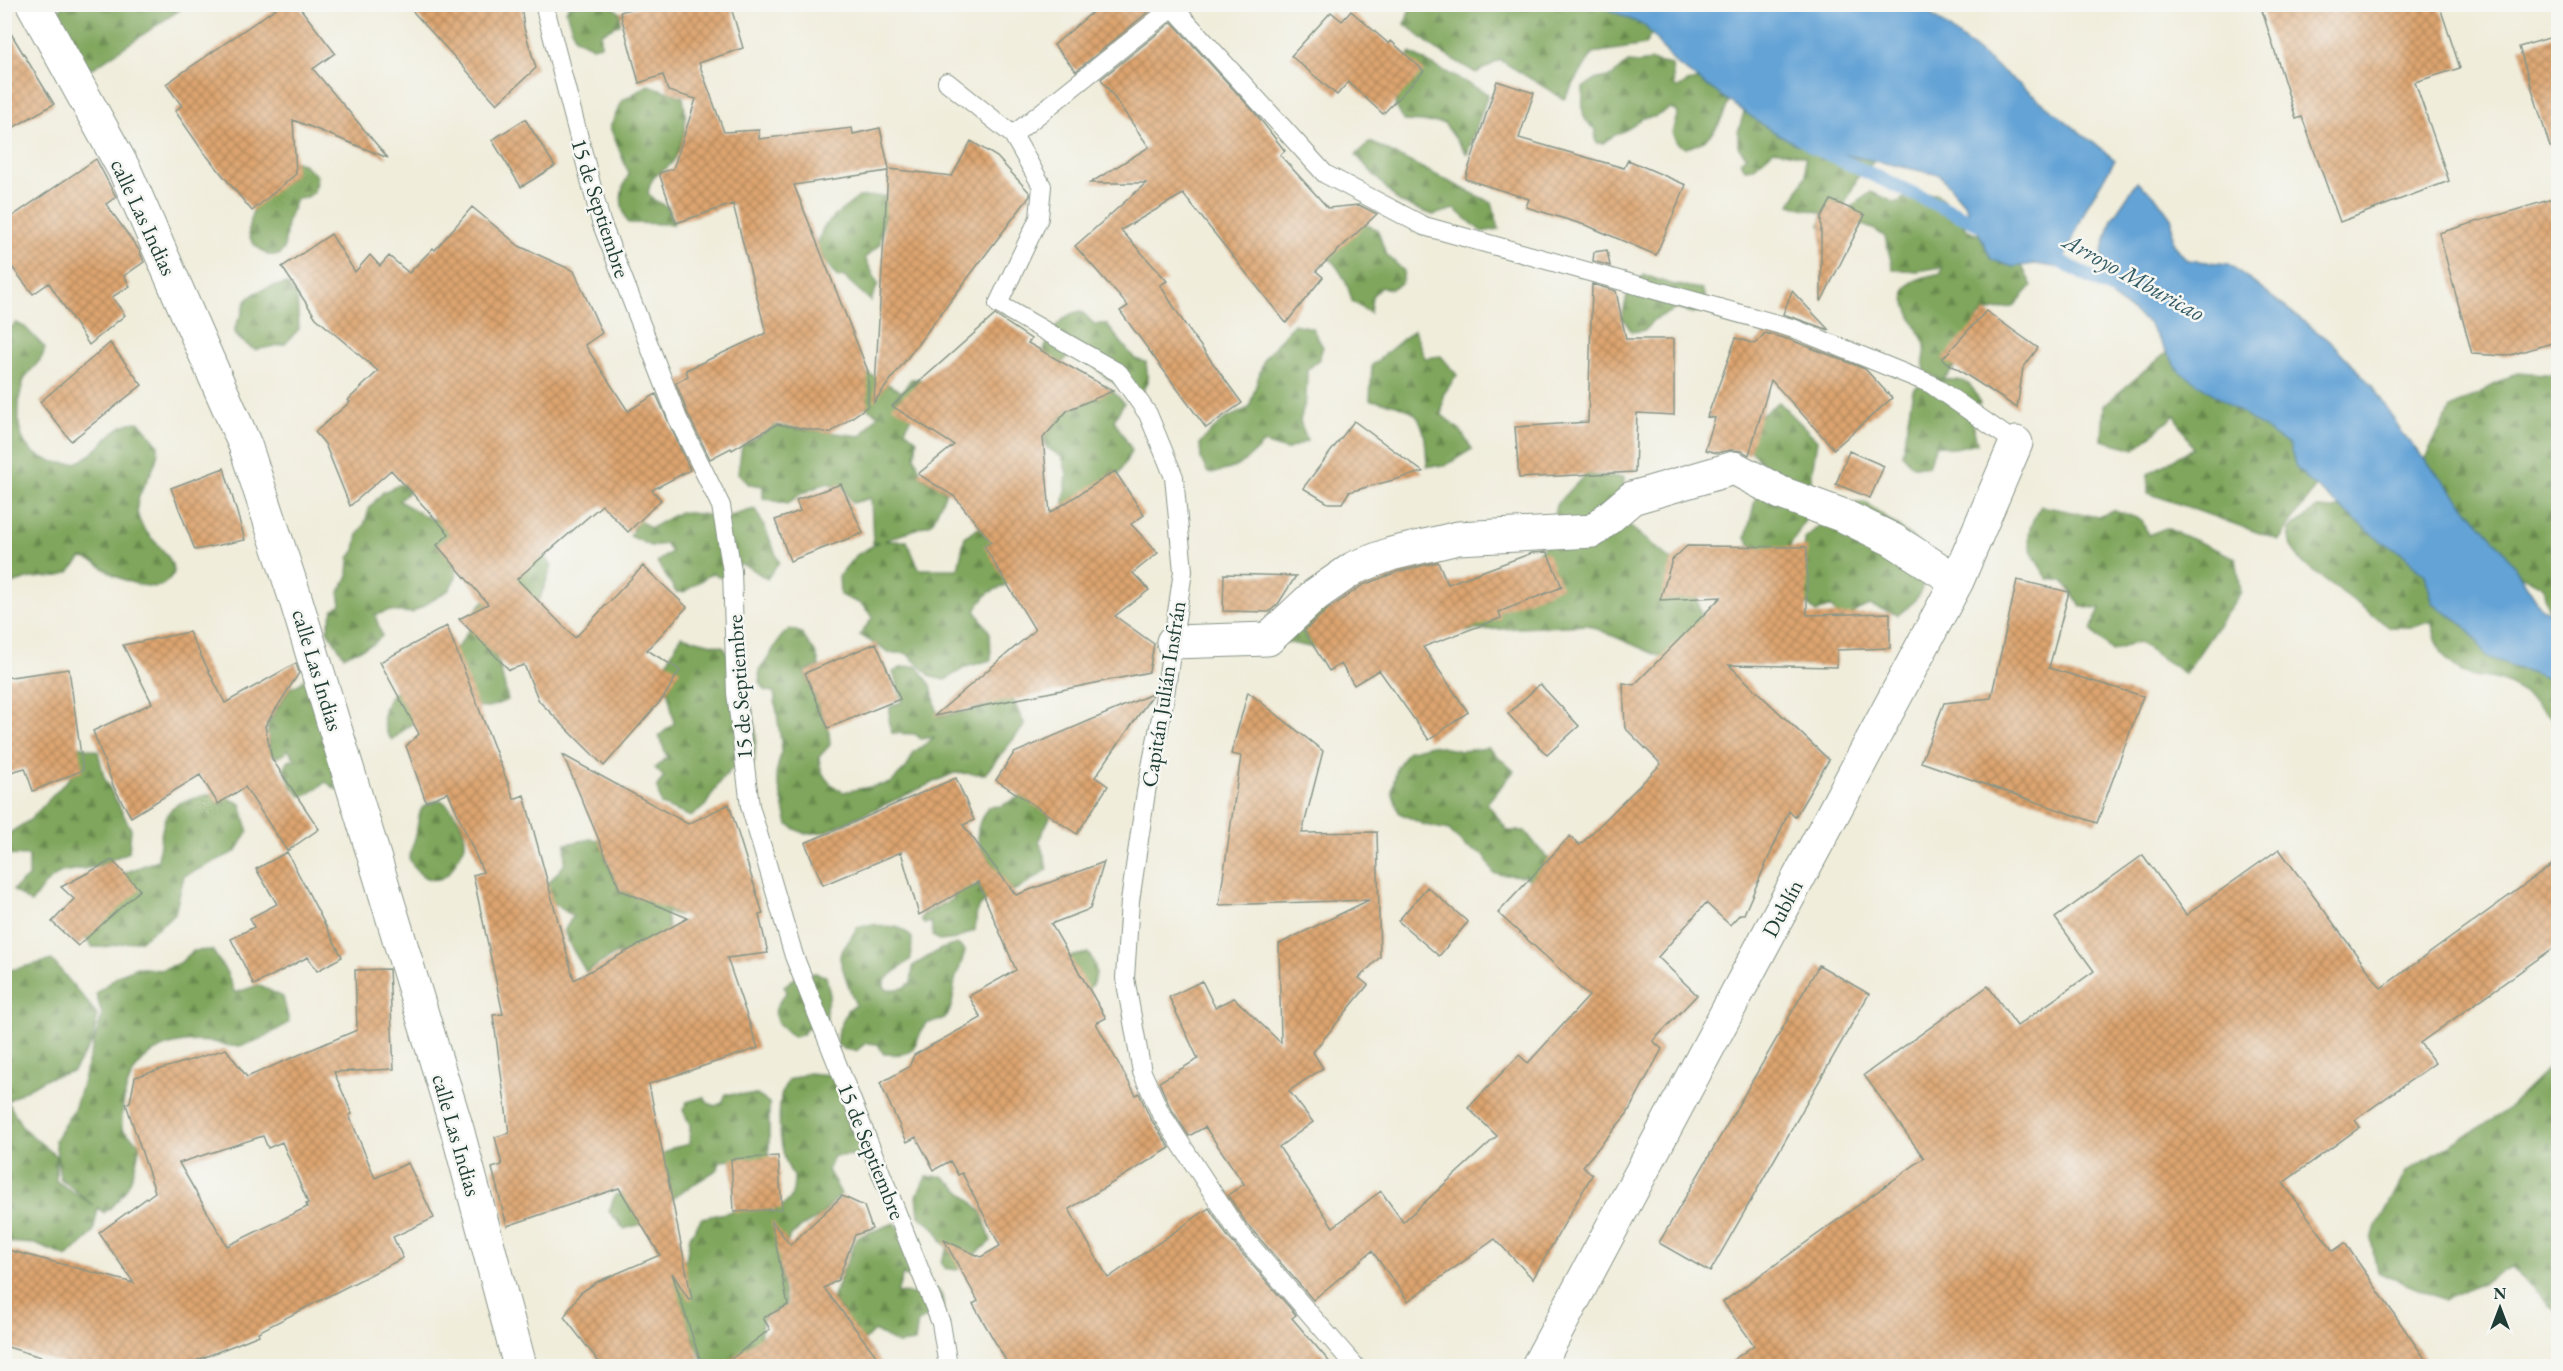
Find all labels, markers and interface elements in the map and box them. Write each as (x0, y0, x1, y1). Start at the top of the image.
street label: 15 de Septiembre (564, 135, 637, 282)
street label: calle Las Indias (104, 154, 183, 280)
water label: Arroyo Mburicao (2056, 224, 2210, 328)
street label: Capitán Julián Insfrán (1134, 598, 1193, 789)
street label: calle Las Indias (285, 606, 350, 734)
street label: 15 de Septiembre (720, 613, 759, 760)
street label: Dublín (1755, 874, 1810, 942)
street label: calle Las Indias (425, 1071, 488, 1199)
street label: 15 de Septiembre (831, 1078, 912, 1224)
north arrow (2470, 1278, 2530, 1338)
text: N (2494, 1283, 2507, 1304)

